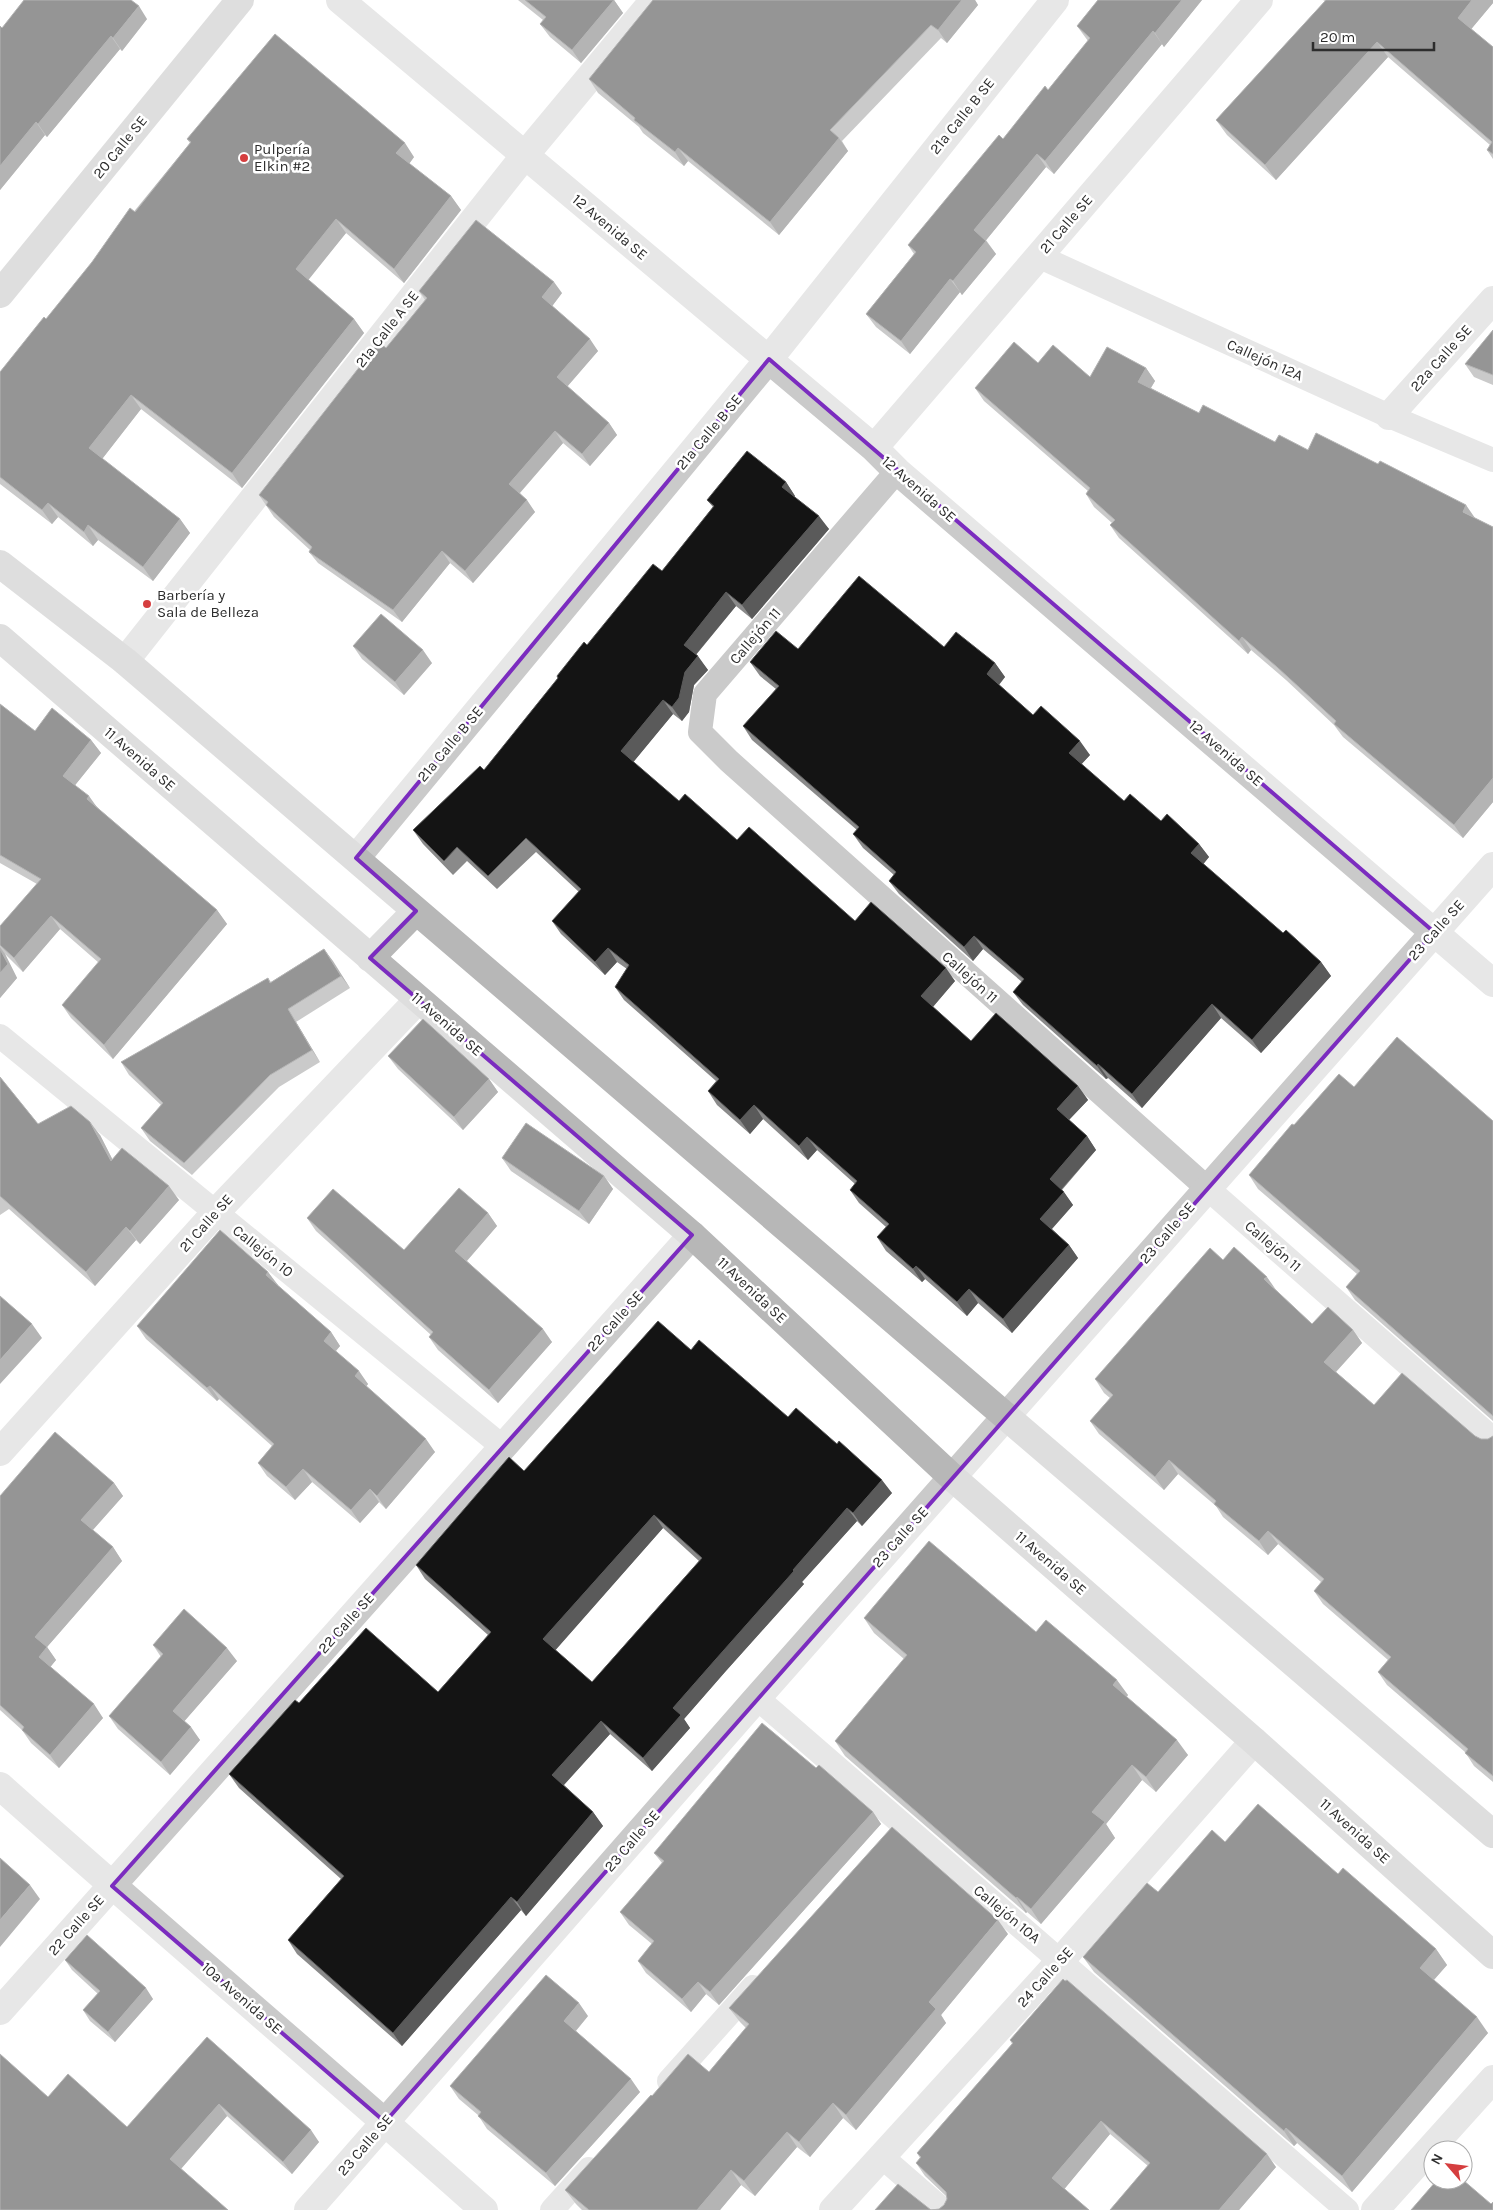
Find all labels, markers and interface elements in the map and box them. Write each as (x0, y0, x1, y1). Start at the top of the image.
scale bar (1313, 20, 1434, 52)
text: 20 m (1320, 28, 1355, 46)
street label: 21a Calle B SE (926, 74, 998, 158)
street label: 20 Calle SE (89, 112, 151, 182)
place label: Pulpería Elkin #2 (254, 140, 310, 175)
marker: Pulpería Elkin #2 (238, 152, 250, 164)
street label: 12 Avenida SE (569, 190, 651, 264)
street label: 21 Calle SE (1036, 191, 1096, 257)
street label: 21a Calle A SE (352, 287, 422, 371)
street label: 22a Calle SE (1406, 321, 1476, 395)
street label: Callejón 12A (1224, 335, 1306, 385)
street label: 21a Calle B SE (672, 391, 746, 473)
street label: 12 Avenida SE (878, 452, 960, 526)
place label: Barbería y Sala de Belleza (157, 586, 259, 621)
marker: Barbería y Sala de Belleza (141, 598, 153, 610)
street label: Callejón 11 (726, 604, 784, 668)
street label: 21a Calle B SE (413, 703, 487, 785)
street label: 12 Avenida SE (1185, 716, 1267, 790)
street label: 11 Avenida SE (101, 723, 179, 795)
street label: 23 Calle SE (1404, 896, 1468, 964)
street label: Callejón 11 (938, 947, 1002, 1007)
street label: 11 Avenida SE (408, 988, 486, 1060)
street label: 21 Calle SE (175, 1190, 237, 1256)
street label: 23 Calle SE (1135, 1199, 1199, 1267)
street label: Callejón 11 (1241, 1217, 1305, 1275)
street label: Callejón 10 (229, 1221, 297, 1281)
street label: 11 Avenida SE (713, 1253, 791, 1327)
street label: 22 Calle SE (583, 1287, 647, 1355)
street label: 23 Calle SE (868, 1503, 932, 1571)
street label: 11 Avenida SE (1012, 1527, 1090, 1599)
street label: 22 Calle SE (314, 1589, 378, 1657)
street label: 11 Avenida SE (1316, 1795, 1394, 1867)
street label: 23 Calle SE (600, 1807, 664, 1875)
street label: Callejón 10A (970, 1881, 1044, 1947)
street label: 22 Calle SE (44, 1891, 108, 1959)
street label: 24 Calle SE (1013, 1943, 1077, 2011)
street label: 10a Avenida SE (198, 1958, 286, 2038)
street label: 23 Calle SE (333, 2111, 397, 2179)
north arrow (1423, 2140, 1473, 2190)
text: N (1427, 2151, 1447, 2168)

